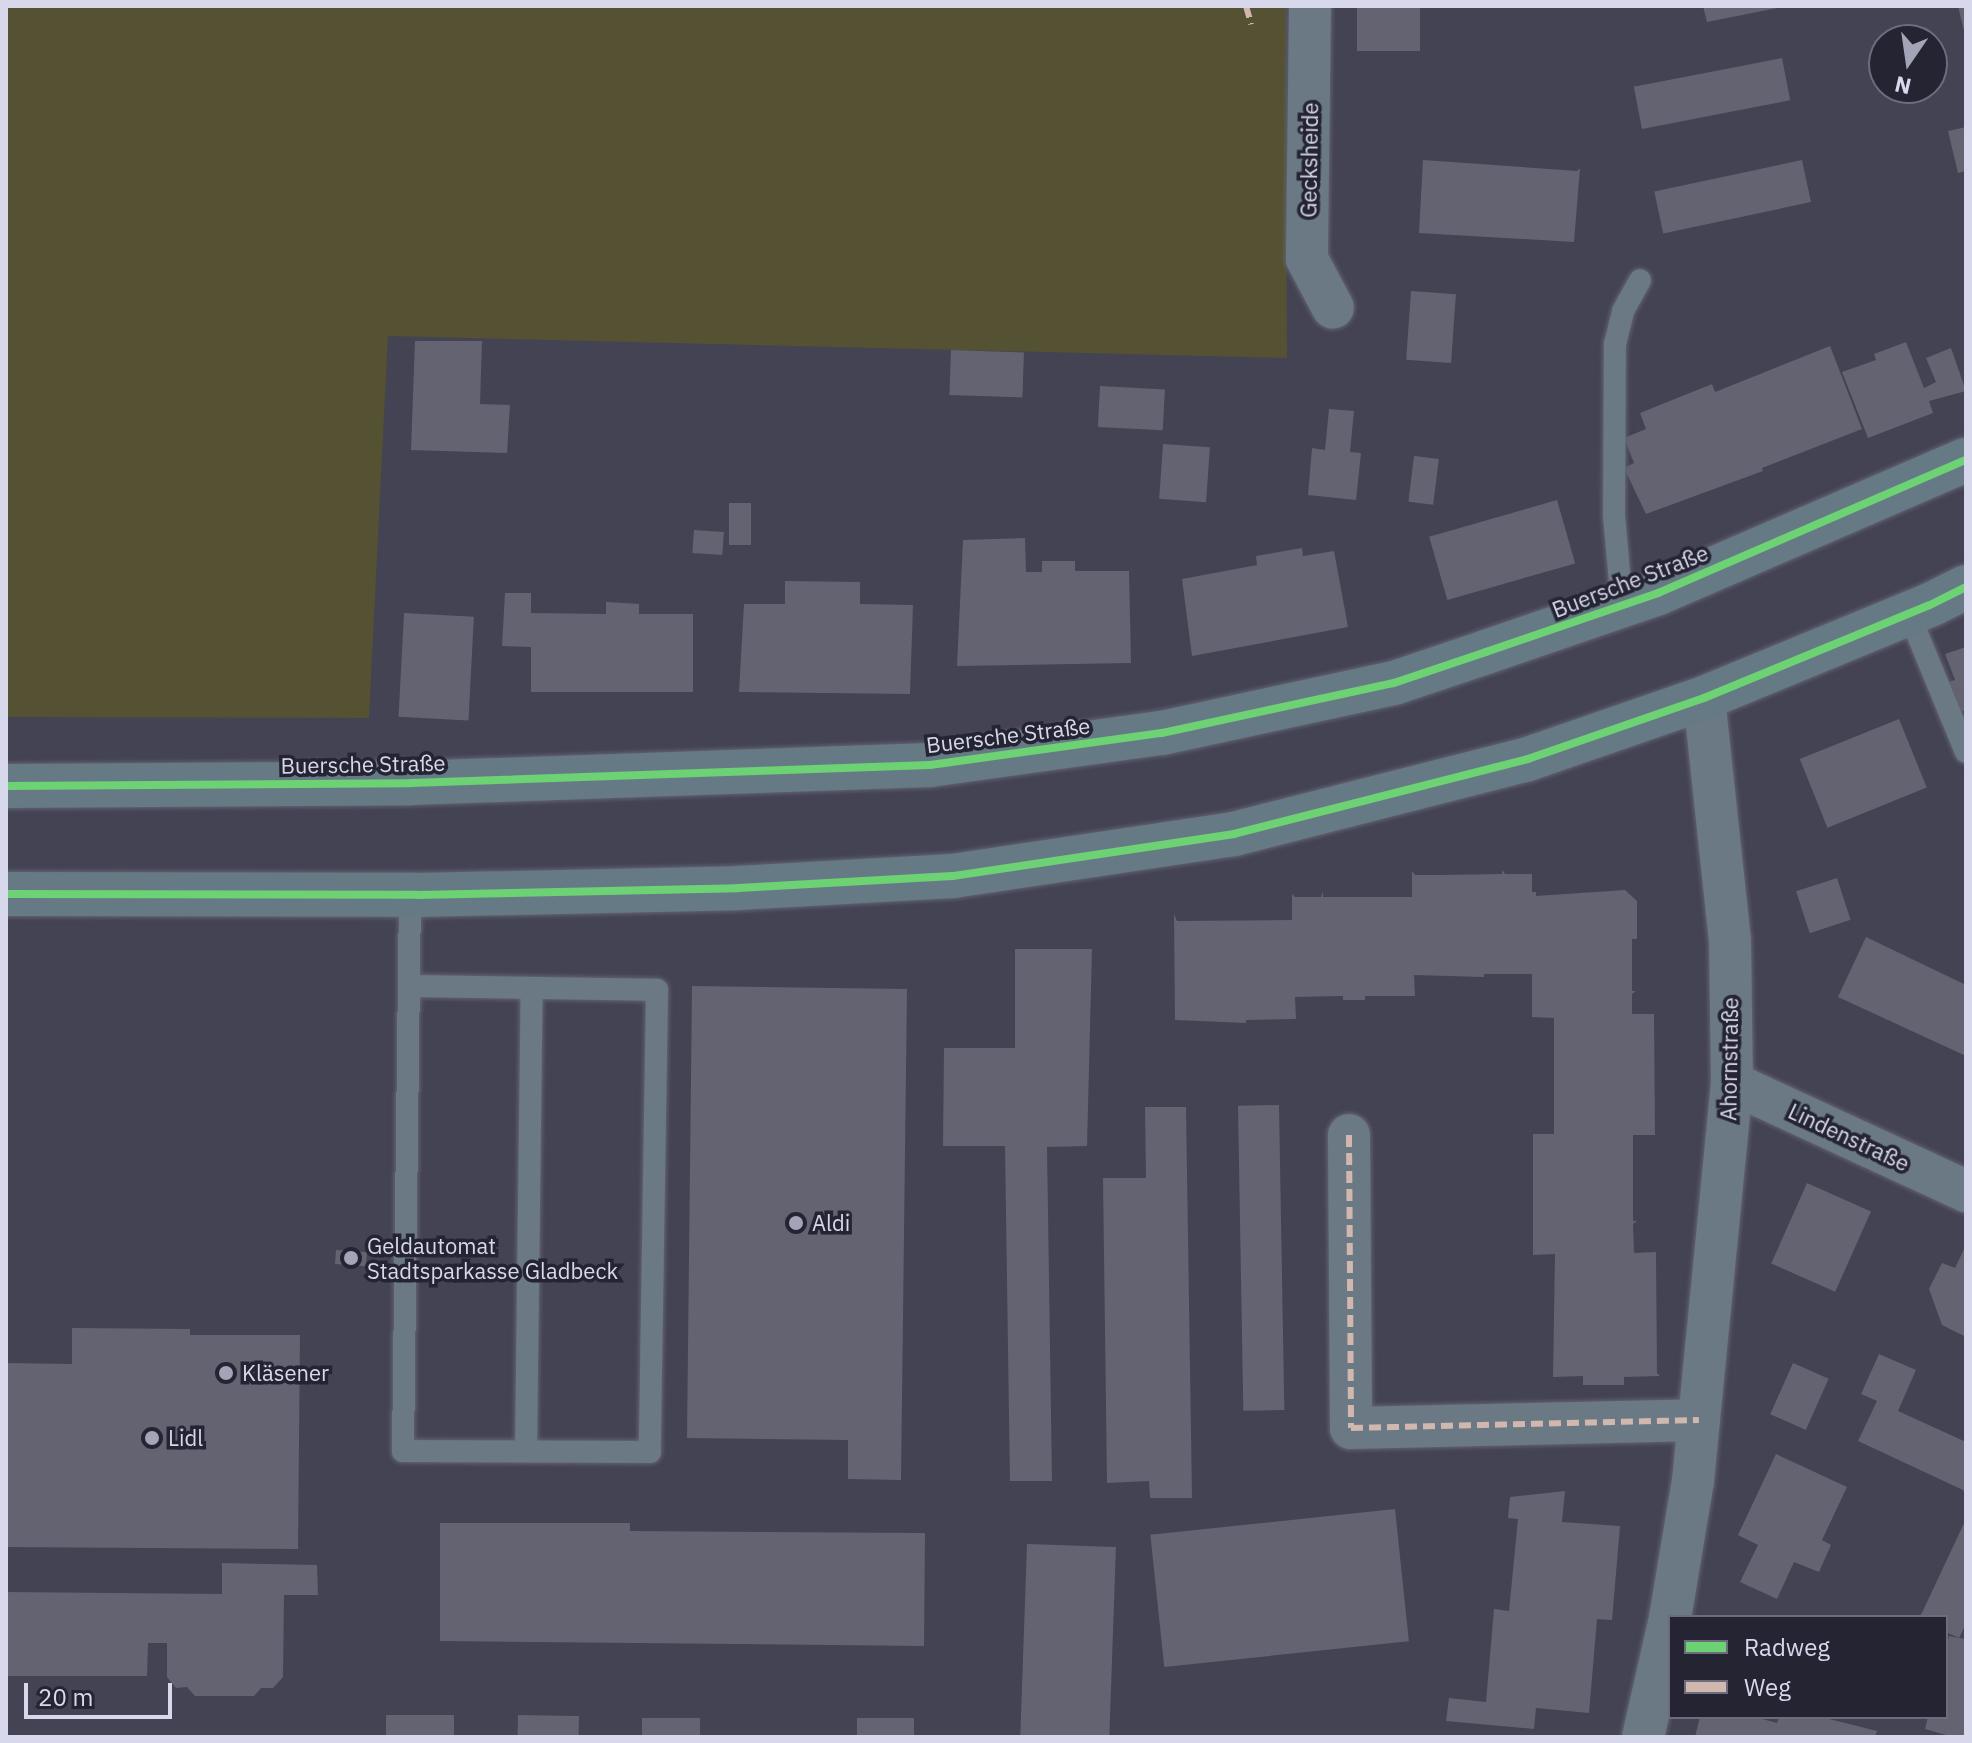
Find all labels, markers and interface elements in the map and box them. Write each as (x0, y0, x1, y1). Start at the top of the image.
north arrow (1868, 24, 1948, 104)
text: N (1892, 70, 1914, 102)
street label: Gecksheide (1295, 102, 1323, 218)
street label: Buersche Straße (1548, 539, 1712, 623)
street label: Buersche Straße (925, 712, 1091, 758)
street label: Buersche Straße (280, 749, 446, 779)
street label: Ahornstraße (1715, 997, 1743, 1121)
street label: Lindenstraße (1784, 1097, 1914, 1177)
place label: Aldi (812, 1210, 850, 1236)
marker: Aldi (787, 1214, 805, 1232)
place label: Geldautomat Stadtsparkasse Gladbeck (367, 1232, 618, 1284)
marker: Geldautomat Stadtsparkasse Gladbeck (342, 1249, 360, 1267)
place label: Kläsener (242, 1360, 329, 1386)
marker: Kläsener (217, 1364, 235, 1382)
place label: Lidl (168, 1425, 203, 1451)
marker: Lidl (143, 1429, 161, 1447)
legend (1668, 1615, 1948, 1719)
text: Radweg (1744, 1631, 1830, 1663)
scale bar (28, 1667, 176, 1717)
text: Weg (1744, 1671, 1791, 1703)
text: 20 m (38, 1681, 93, 1713)

